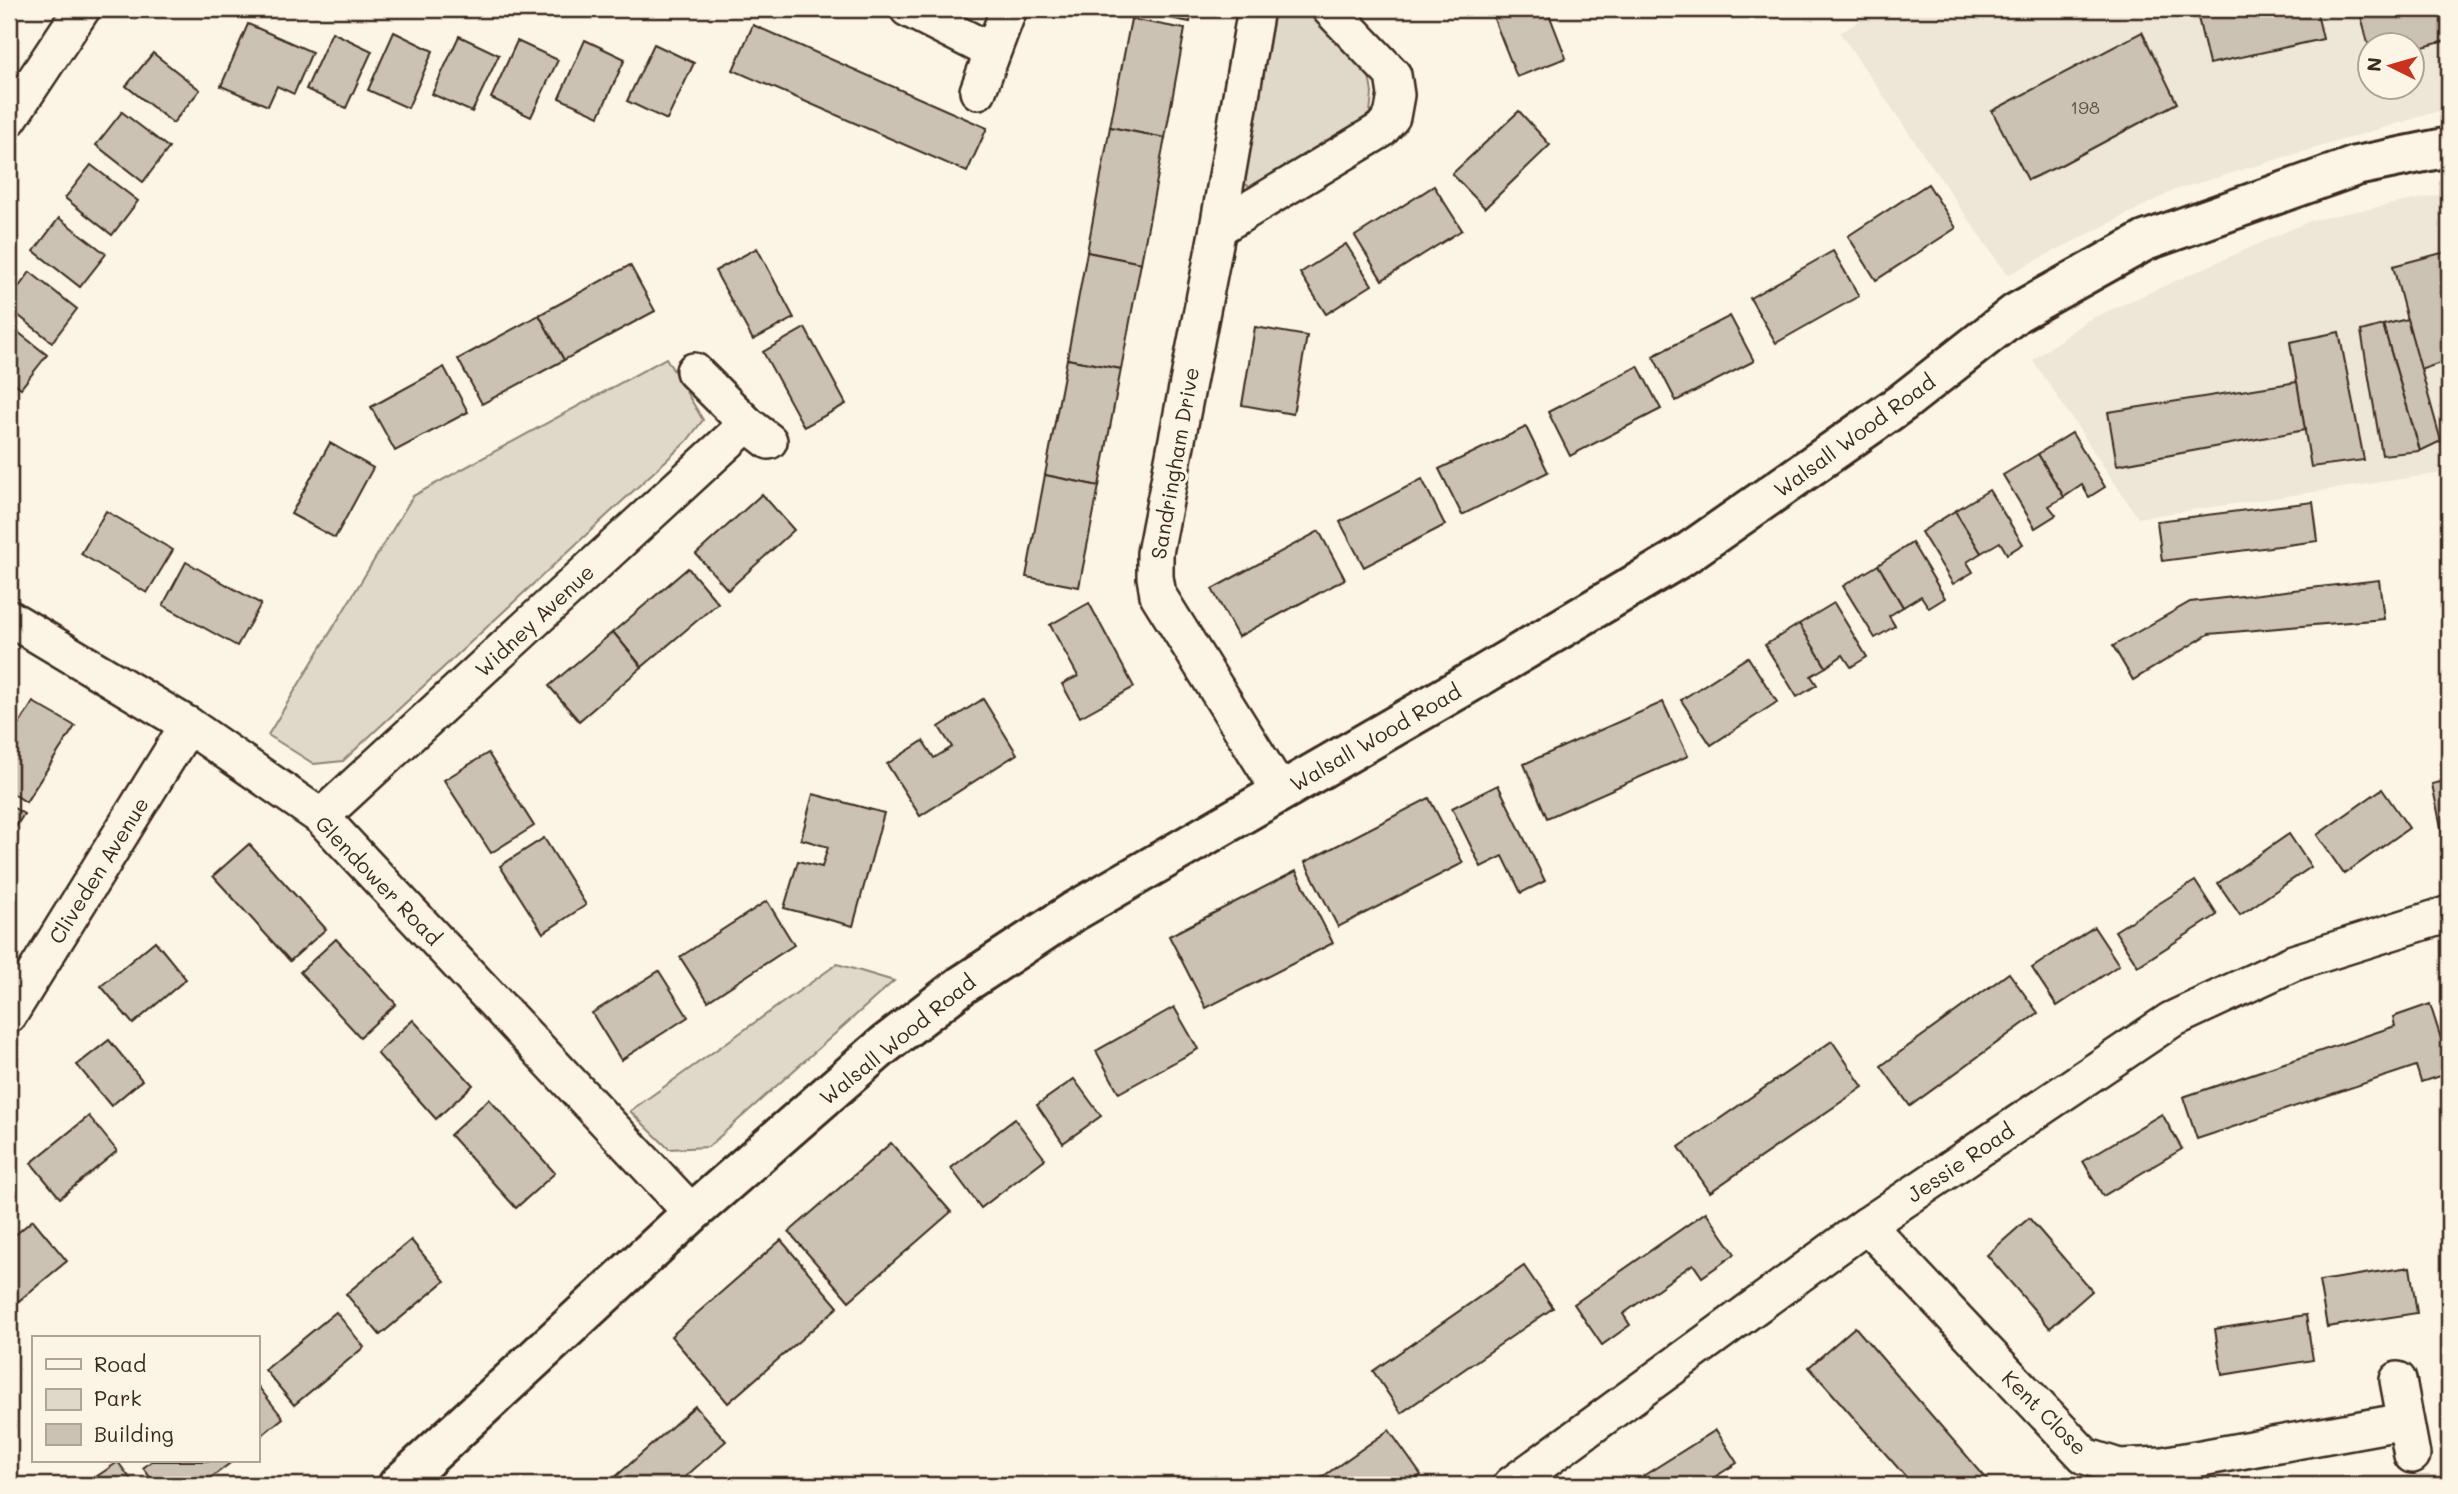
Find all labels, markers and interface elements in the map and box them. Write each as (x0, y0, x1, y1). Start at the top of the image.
north arrow (2356, 32, 2426, 102)
text: N (2360, 56, 2387, 73)
house number: 198 (2070, 95, 2100, 119)
street label: Sandringham Drive (1144, 365, 1204, 561)
street label: Walsall Wood Road (1768, 367, 1940, 503)
street label: Widney Avenue (469, 558, 599, 682)
street label: Walsall Wood Road (1285, 677, 1465, 797)
street label: Cliveden Avenue (42, 792, 154, 948)
street label: Glendower Road (310, 809, 448, 951)
street label: Walsall Wood Road (813, 968, 981, 1110)
street label: Jessie Road (1901, 1116, 2019, 1208)
legend (32, 1336, 259, 1462)
text: Road (94, 1350, 146, 1377)
street label: Kent Close (1997, 1364, 2093, 1460)
text: Park (94, 1384, 142, 1411)
text: Building (94, 1420, 174, 1447)

